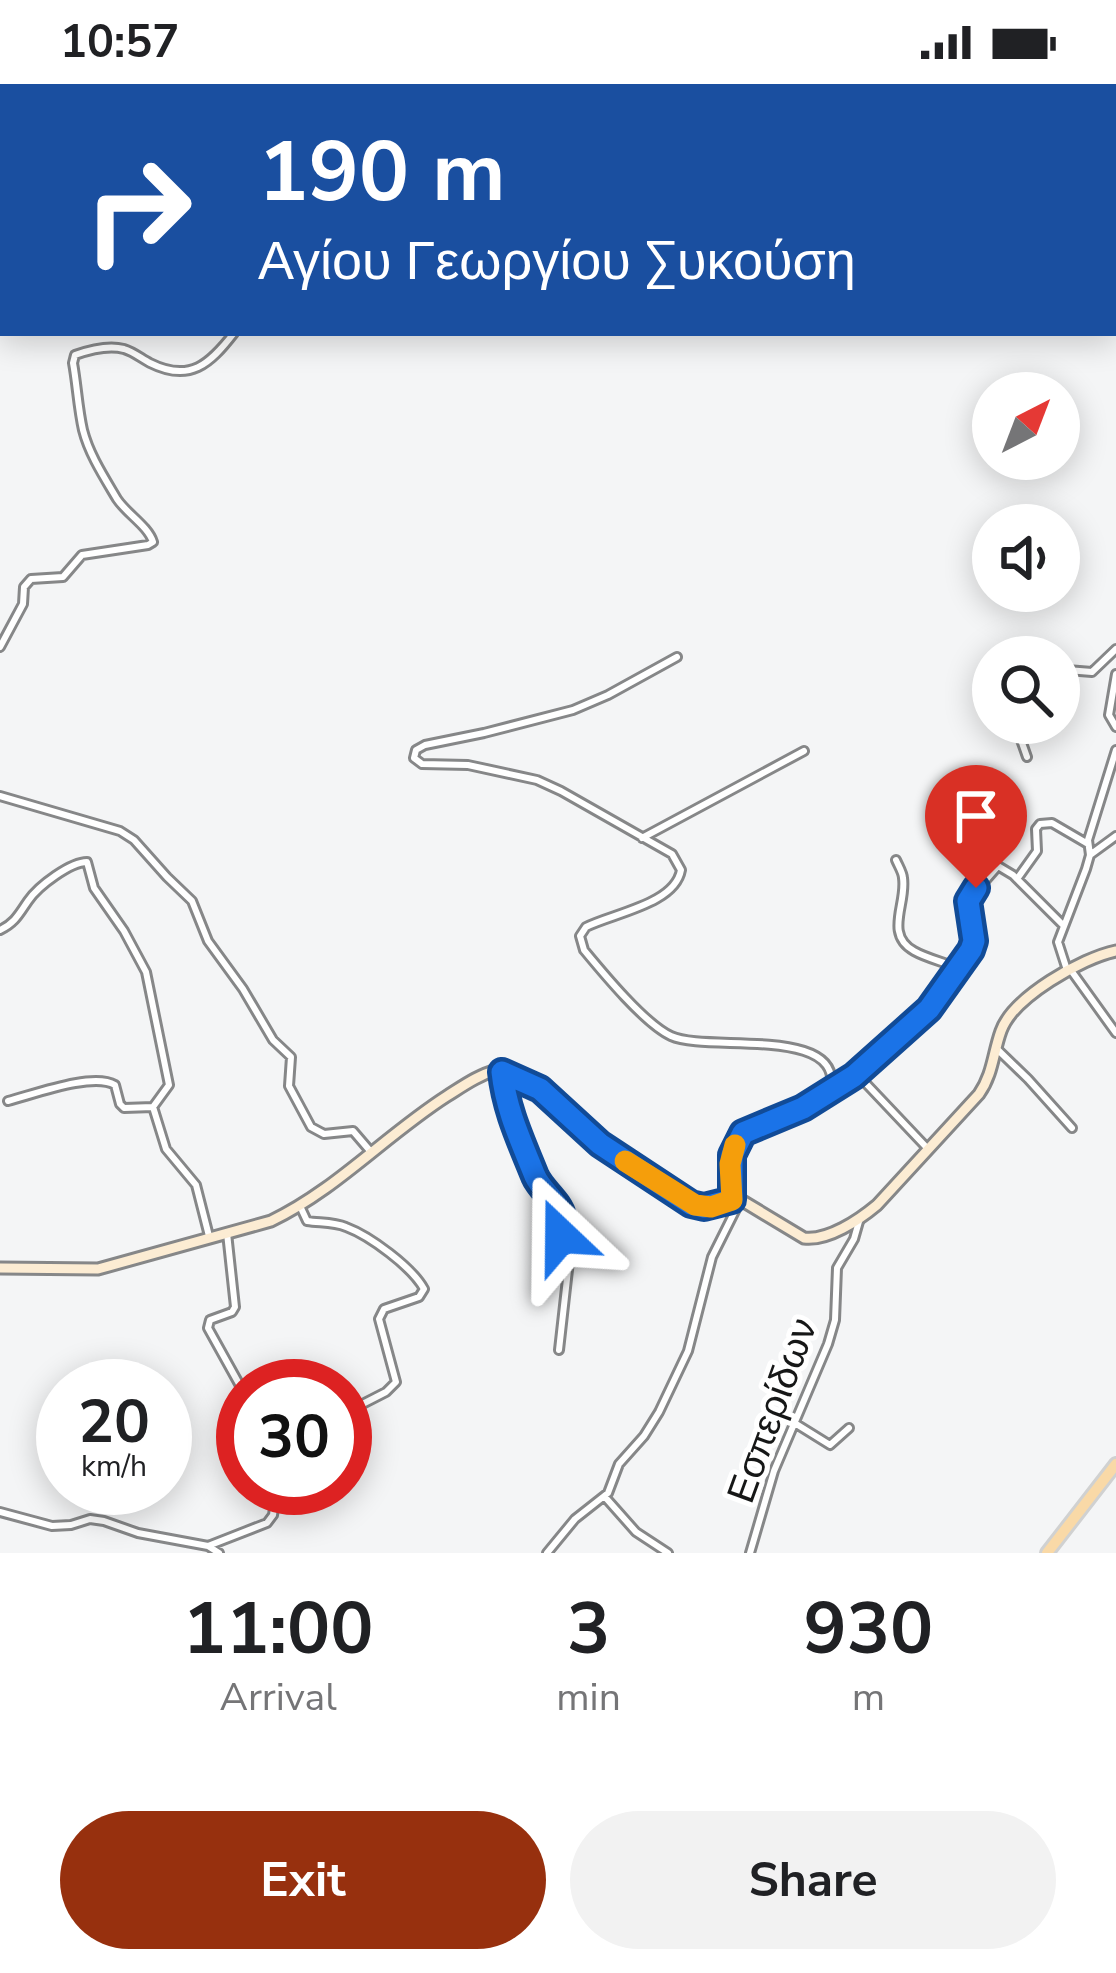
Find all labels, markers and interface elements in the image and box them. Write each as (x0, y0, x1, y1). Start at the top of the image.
text: 10:57 (60, 12, 179, 73)
text: 190 m (258, 115, 506, 230)
icon: right (60, 132, 216, 288)
text: Αγίου Γεωργίου Συκούση (258, 224, 856, 298)
north arrow (972, 372, 1080, 480)
map controls (972, 372, 1080, 744)
button: sound (972, 504, 1080, 612)
button: search (972, 636, 1080, 744)
pin (925, 765, 1027, 888)
icon: arrive (943, 783, 1009, 849)
position arrow (498, 1173, 624, 1299)
street label: Εσπερίδων (715, 1311, 830, 1510)
speed limit sign: 30 (216, 1359, 372, 1515)
text: 20 (78, 1381, 150, 1463)
text: km/h (81, 1446, 147, 1487)
text: 11:00 (183, 1580, 373, 1678)
text: 3 (567, 1580, 610, 1678)
text: 930 (804, 1580, 933, 1678)
text: Arrival (219, 1671, 337, 1724)
text: min (556, 1671, 621, 1724)
text: m (852, 1671, 885, 1724)
button: Exit (60, 1811, 546, 1949)
button: Share (570, 1811, 1056, 1949)

